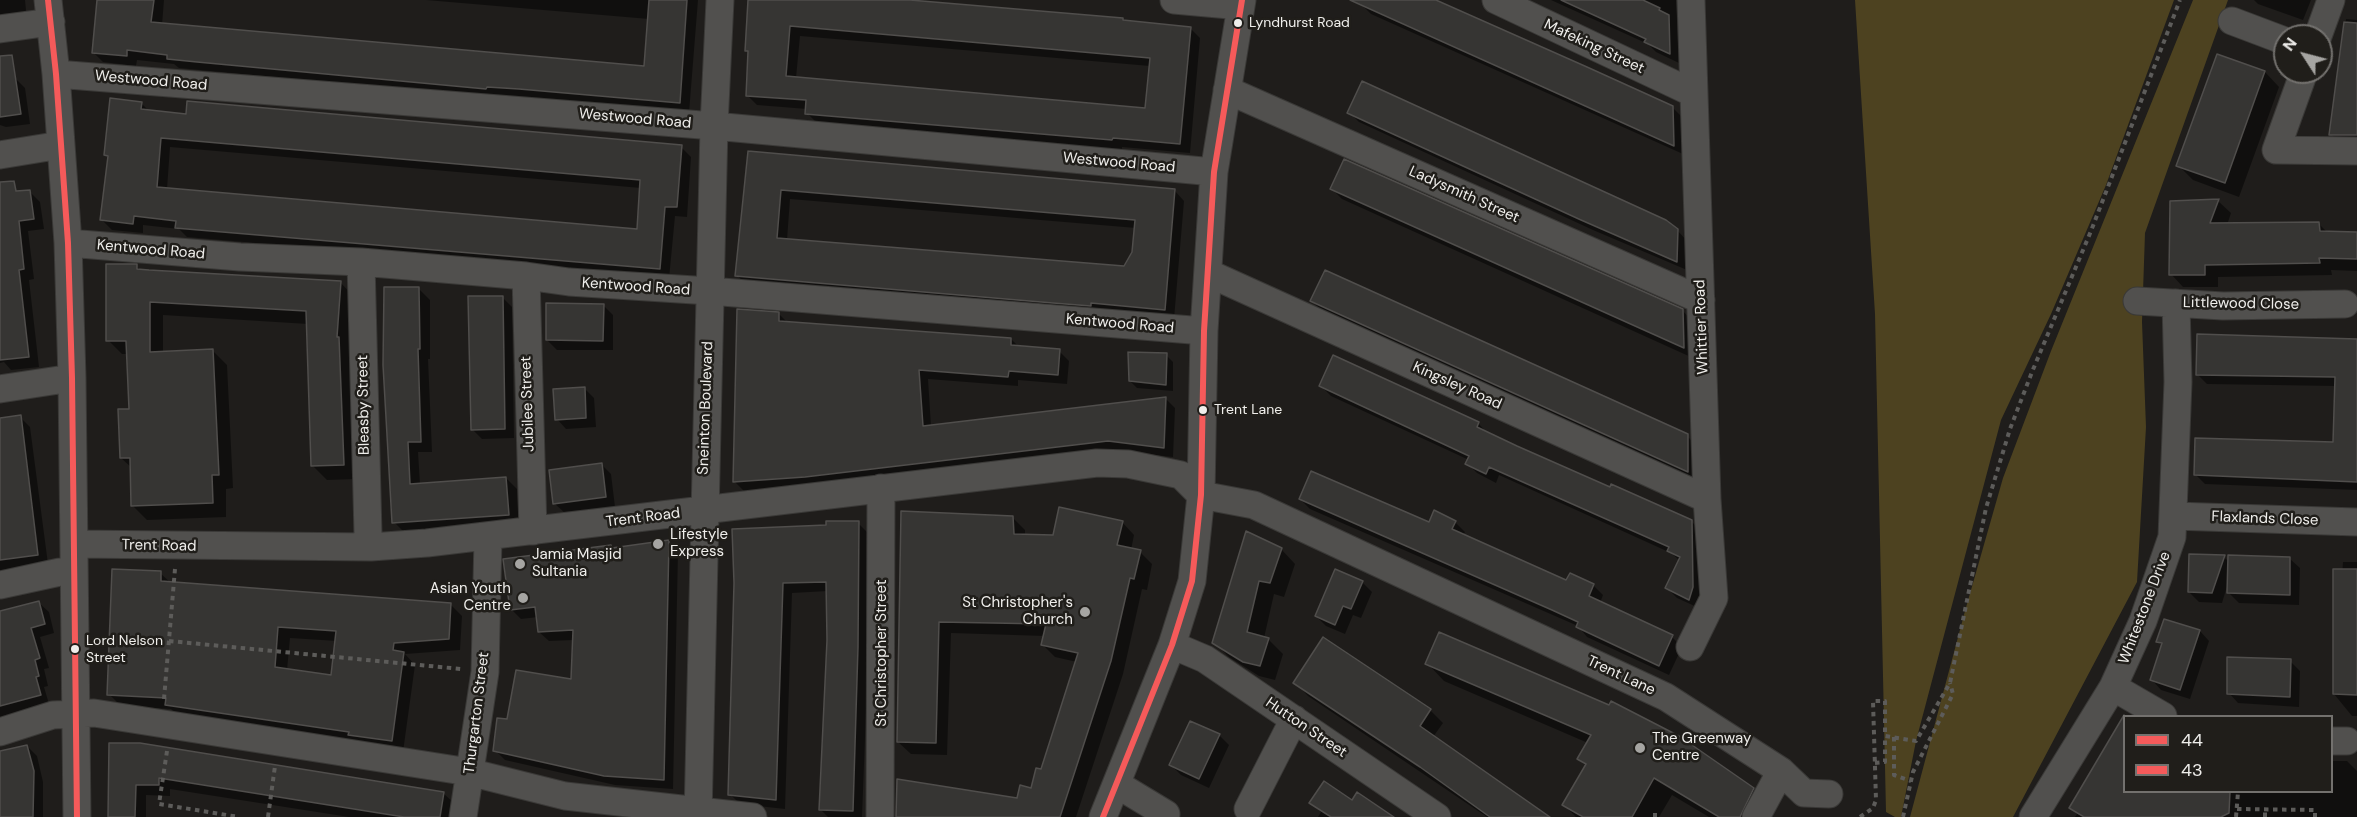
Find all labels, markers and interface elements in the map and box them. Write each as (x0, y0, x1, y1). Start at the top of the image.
place label: Lyndhurst Road (1249, 15, 1350, 31)
street label: Mafeking Street (1541, 16, 1647, 78)
marker: Lyndhurst Road (1232, 17, 1244, 29)
north arrow (2273, 24, 2333, 84)
text: N (2278, 33, 2302, 55)
street label: Westwood Road (94, 67, 208, 95)
street label: Westwood Road (578, 105, 692, 133)
street label: Westwood Road (1062, 149, 1176, 177)
street label: Ladysmith Street (1406, 163, 1522, 227)
street label: Kentwood Road (96, 236, 206, 264)
street label: Kentwood Road (581, 274, 691, 300)
street label: Whittier Road (1691, 279, 1713, 375)
street label: Littlewood Close (2183, 294, 2299, 314)
street label: Kentwood Road (1065, 310, 1175, 338)
street label: Sneinton Boulevard (695, 341, 717, 475)
street label: Bleasby Street (354, 355, 374, 455)
street label: Jubilee Street (517, 356, 539, 452)
street label: Kingsley Road (1410, 358, 1504, 414)
place label: Trent Lane (1214, 402, 1282, 418)
marker: Trent Lane (1197, 404, 1209, 416)
street label: Trent Road (605, 505, 681, 531)
street label: Flaxlands Close (2211, 508, 2319, 530)
place label: Lifestyle Express (670, 526, 728, 561)
street label: Trent Road (121, 536, 197, 556)
marker: Lifestyle Express (651, 537, 665, 551)
place label: Jamia Masjid Sultania (532, 546, 622, 581)
street label: Whitestone Drive (2115, 549, 2175, 667)
marker: Jamia Masjid Sultania (513, 557, 527, 571)
street label: St Christopher Street (873, 579, 891, 727)
place label: Asian Youth Centre (430, 580, 511, 615)
marker: Asian Youth Centre (516, 591, 530, 605)
place label: St Christopher's Church (962, 594, 1073, 629)
marker: St Christopher's Church (1078, 605, 1092, 619)
place label: Lord Nelson Street (86, 633, 163, 666)
marker: Lord Nelson Street (69, 643, 81, 655)
street label: Thurgarton Street (461, 651, 493, 775)
street label: Trent Lane (1584, 652, 1658, 700)
street label: Hutton Street (1262, 694, 1350, 762)
legend (2123, 715, 2333, 793)
text: 44 (2181, 728, 2203, 752)
place label: The Greenway Centre (1652, 730, 1751, 765)
marker: The Greenway Centre (1633, 741, 1647, 755)
text: 43 (2181, 758, 2203, 782)

